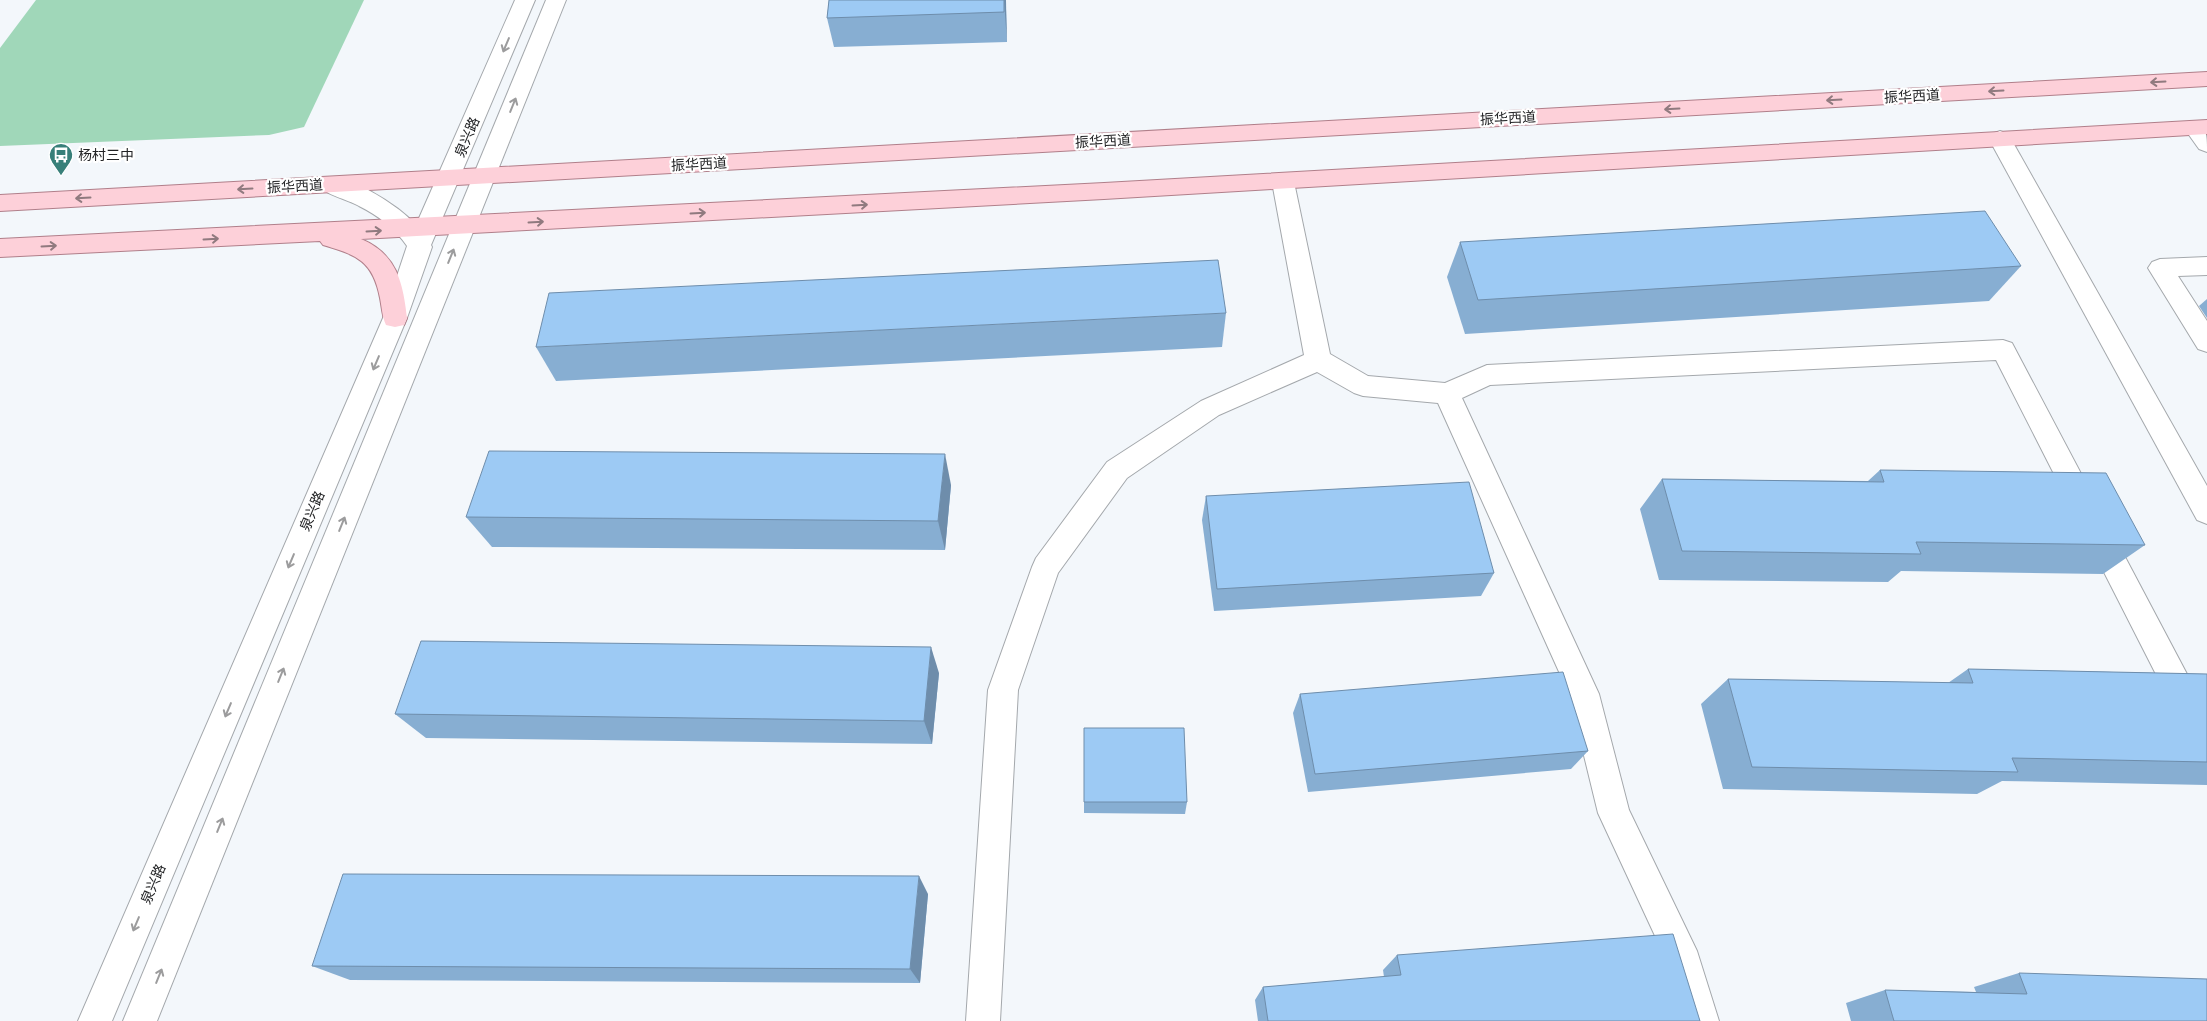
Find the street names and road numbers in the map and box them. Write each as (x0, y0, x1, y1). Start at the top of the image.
street label: 振华西道 (1884, 86, 1940, 106)
street label: 振华西道 (1480, 108, 1536, 128)
street label: 泉兴路 (451, 114, 483, 160)
street label: 振华西道 (1075, 131, 1131, 151)
street label: 振华西道 (671, 154, 727, 174)
street label: 振华西道 (267, 176, 323, 196)
street label: 泉兴路 (296, 488, 328, 534)
street label: 泉兴路 (137, 861, 169, 907)

